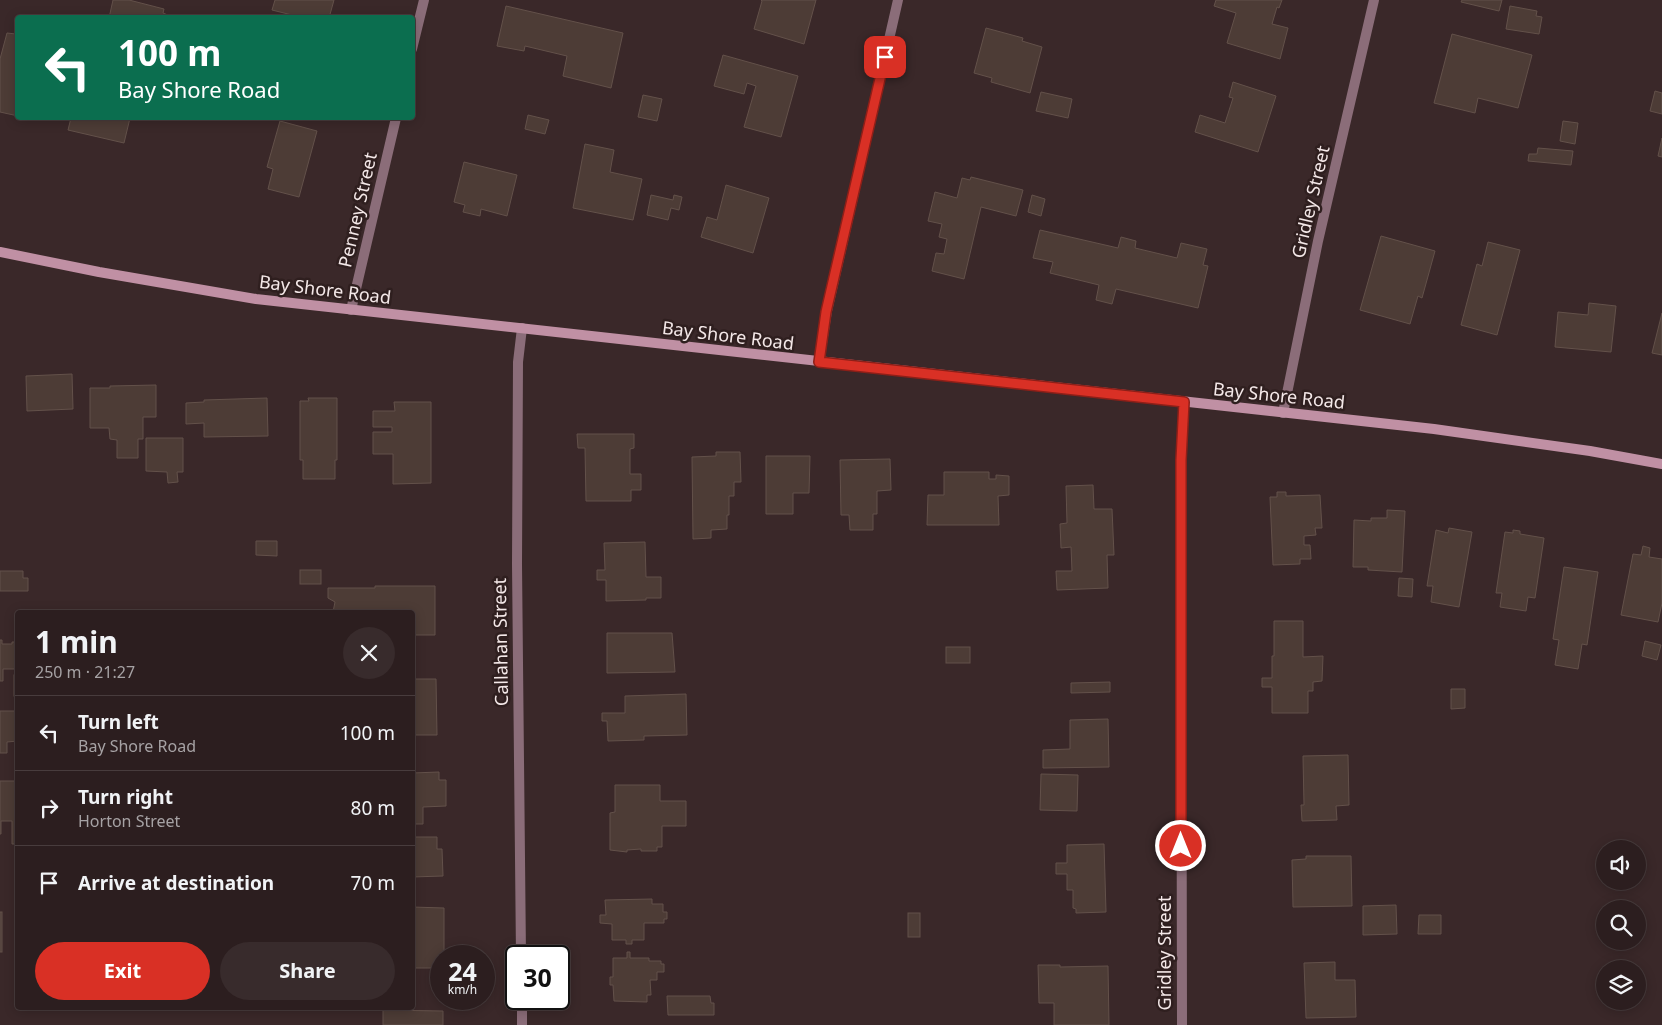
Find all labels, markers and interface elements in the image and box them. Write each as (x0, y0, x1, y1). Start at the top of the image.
text: 100 m (118, 29, 221, 76)
icon: left (35, 35, 100, 100)
pin (864, 36, 906, 78)
icon: arrive (871, 43, 899, 71)
text: Bay Shore Road (118, 74, 280, 104)
street label: Gridley Street (1285, 143, 1335, 260)
street label: Penney Street (332, 149, 382, 270)
street label: Bay Shore Road (258, 269, 392, 309)
street label: Bay Shore Road (661, 315, 795, 355)
street label: Bay Shore Road (1212, 376, 1346, 414)
street label: Callahan Street (487, 577, 513, 706)
text: 1 min (35, 621, 118, 662)
button: close (343, 627, 395, 679)
text: 250 m · 21:27 (35, 661, 135, 683)
text: Turn left (78, 709, 159, 735)
icon: left (35, 719, 63, 747)
text: 100 m (340, 720, 395, 746)
text: Bay Shore Road (78, 735, 196, 757)
text: Turn right (78, 784, 173, 810)
icon: right (35, 794, 63, 822)
text: 80 m (351, 795, 395, 821)
text: Horton Street (78, 810, 180, 832)
position arrow (1154, 819, 1206, 871)
map controls (1596, 840, 1646, 1010)
button: sound (1596, 840, 1646, 890)
icon: arrive (35, 869, 63, 897)
text: Arrive at destination (78, 870, 274, 896)
text: 70 m (351, 870, 395, 896)
street label: Gridley Street (1152, 895, 1176, 1010)
button: search (1596, 900, 1646, 950)
button: Exit (35, 942, 210, 1000)
button: Share (220, 942, 395, 1000)
speed limit sign: 30 (505, 945, 570, 1010)
text: 24 (448, 954, 477, 988)
button: layers (1596, 960, 1646, 1010)
text: km/h (448, 981, 477, 998)

